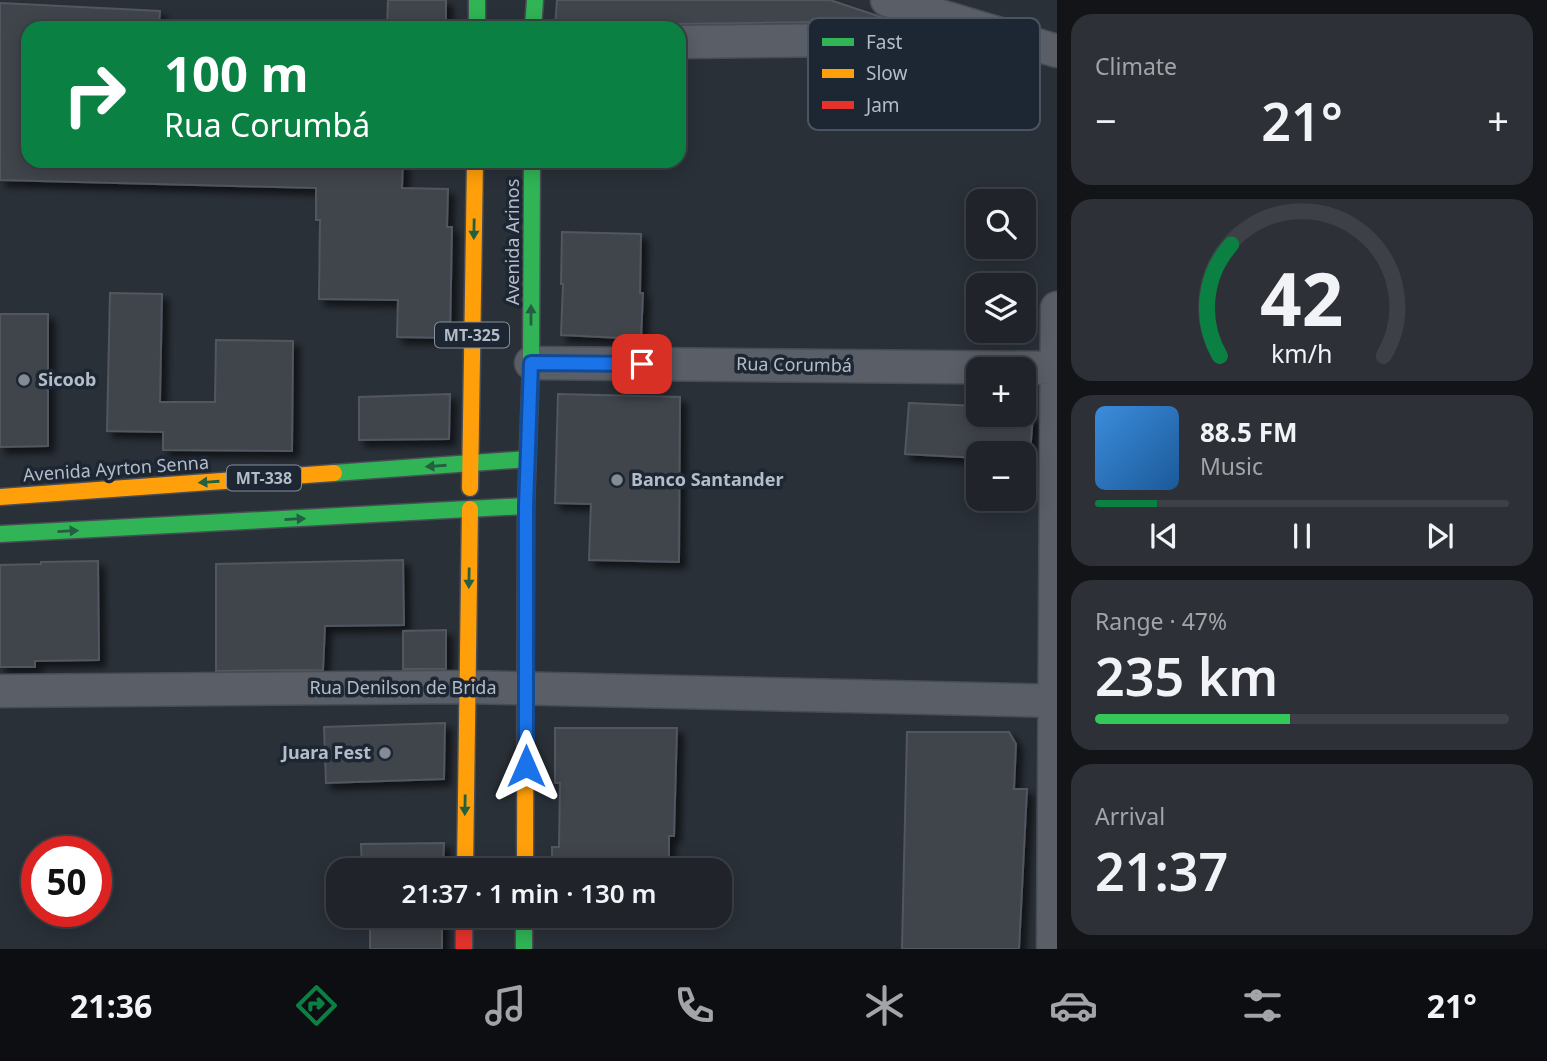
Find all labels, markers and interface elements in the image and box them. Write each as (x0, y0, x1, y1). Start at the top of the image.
legend (808, 18, 1040, 130)
text: Fast (866, 29, 903, 55)
text: 100 m (164, 40, 309, 106)
icon: right (49, 49, 140, 140)
text: Climate (1095, 50, 1177, 82)
text: Slow (866, 60, 907, 86)
text: 21° (1261, 85, 1343, 156)
text: Jam (864, 92, 900, 118)
text: − (1095, 94, 1117, 146)
text: + (1487, 94, 1509, 146)
text: Rua Corumbá (164, 103, 370, 146)
street label: Avenida Arinos (500, 179, 524, 305)
map controls (966, 189, 1036, 511)
button: search (966, 189, 1036, 259)
one-way arrow (468, 218, 480, 240)
text: 42 (1260, 248, 1344, 347)
button: layers (966, 273, 1036, 343)
one-way arrow (526, 304, 537, 326)
road number: MT-325 (435, 322, 509, 348)
pin (612, 334, 672, 394)
text: km/h (1271, 336, 1333, 370)
icon: arrive (623, 345, 661, 383)
street label: Rua Corumbá (736, 351, 852, 377)
button: + (966, 357, 1036, 427)
place label: Sicoob (38, 367, 96, 391)
marker: Sicoob (16, 372, 32, 388)
text: 88.5 FM (1200, 414, 1297, 450)
button: − (966, 441, 1036, 511)
street label: Avenida Ayrton Senna (22, 450, 210, 486)
text: Music (1200, 450, 1263, 482)
one-way arrow (424, 461, 446, 472)
road number: MT-338 (227, 466, 301, 491)
place label: Banco Santander (631, 467, 784, 491)
marker: Banco Santander (609, 472, 625, 488)
one-way arrow (197, 477, 219, 488)
one-way arrow (285, 513, 307, 524)
icon: previous (1145, 517, 1183, 555)
icon: pause (1283, 517, 1321, 555)
icon: next (1421, 517, 1459, 555)
one-way arrow (57, 525, 79, 536)
one-way arrow (463, 567, 474, 589)
text: Range · 47% (1095, 605, 1227, 637)
text: 235 km (1095, 640, 1278, 711)
street label: Rua Denilson de Brida (310, 675, 496, 699)
position arrow (489, 729, 563, 803)
place label: Juara Fest (280, 740, 371, 764)
marker: Juara Fest (377, 745, 393, 761)
one-way arrow (459, 794, 471, 816)
text: Arrival (1095, 800, 1165, 832)
text: 21:37 (1095, 835, 1228, 906)
speed limit sign: 50 (21, 836, 112, 927)
text: 21:37 · 1 min · 130 m (402, 875, 656, 911)
icon: directions (292, 981, 341, 1030)
icon: music (481, 981, 530, 1030)
icon: phone (670, 981, 719, 1030)
icon: climate (860, 981, 909, 1030)
icon: car (1049, 981, 1098, 1030)
icon: filters (1238, 981, 1287, 1030)
text: 21:36 (70, 984, 152, 1027)
text: 21° (1427, 984, 1477, 1027)

